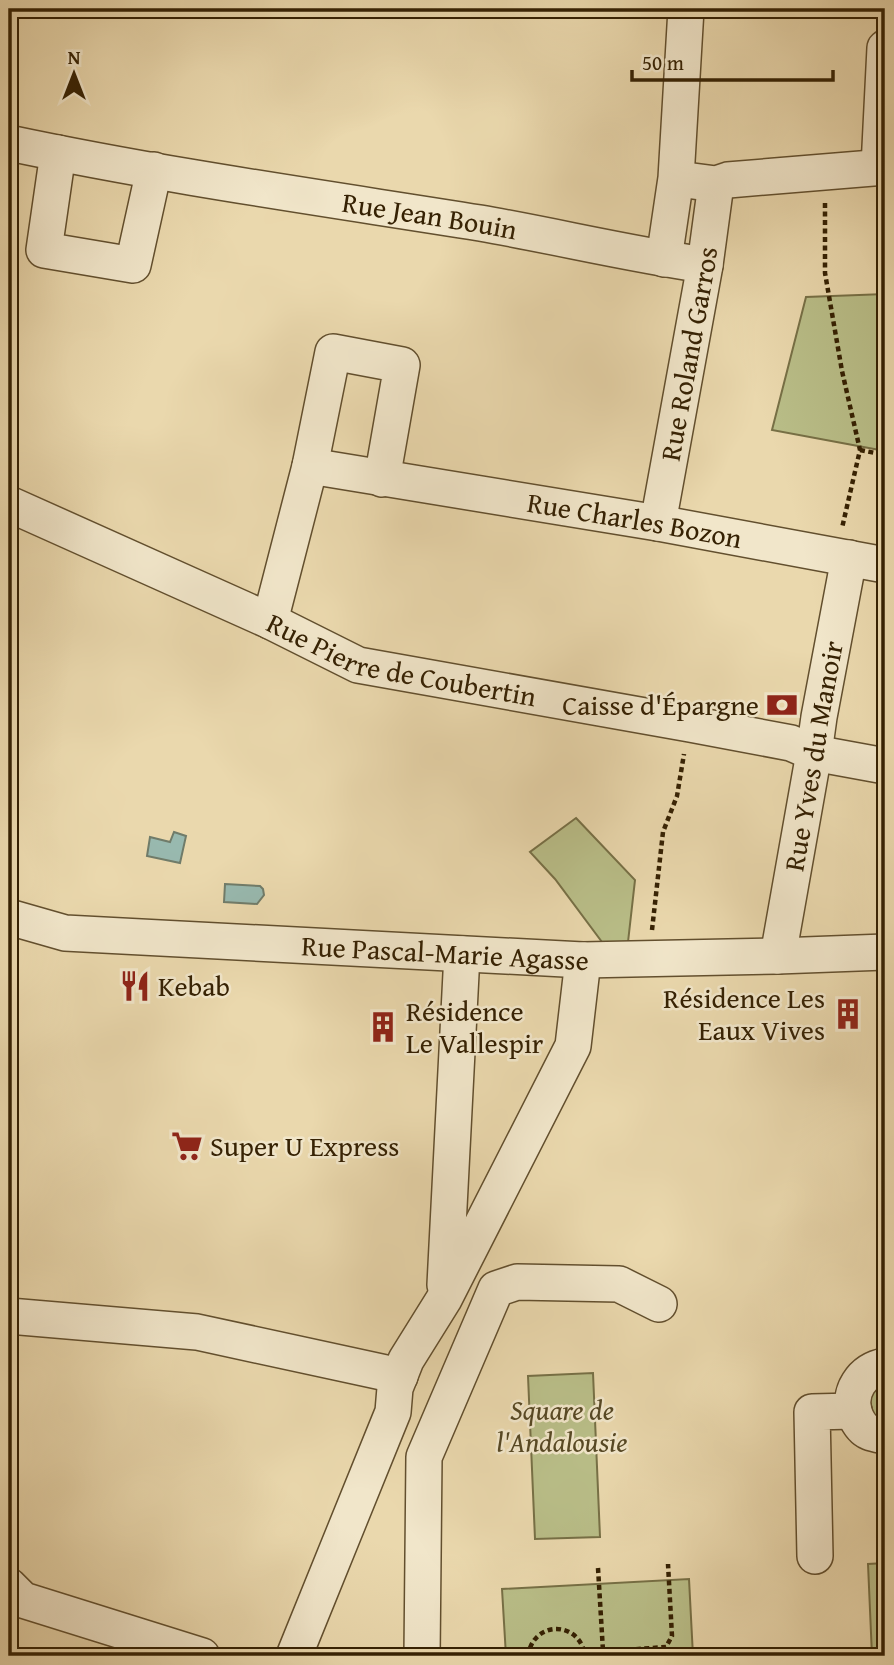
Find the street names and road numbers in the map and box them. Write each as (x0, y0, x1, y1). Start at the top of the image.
street label: Rue Jean Bouin (340, 181, 521, 249)
street label: Rue Roland Garros (649, 244, 727, 464)
street label: Rue Charles Bozon (524, 481, 746, 558)
street label: Rue Pierre de Coubertin (260, 602, 540, 716)
street label: Rue Yves du Manoir (772, 637, 853, 874)
street label: Rue Pascal-Marie Agasse (301, 924, 590, 980)

